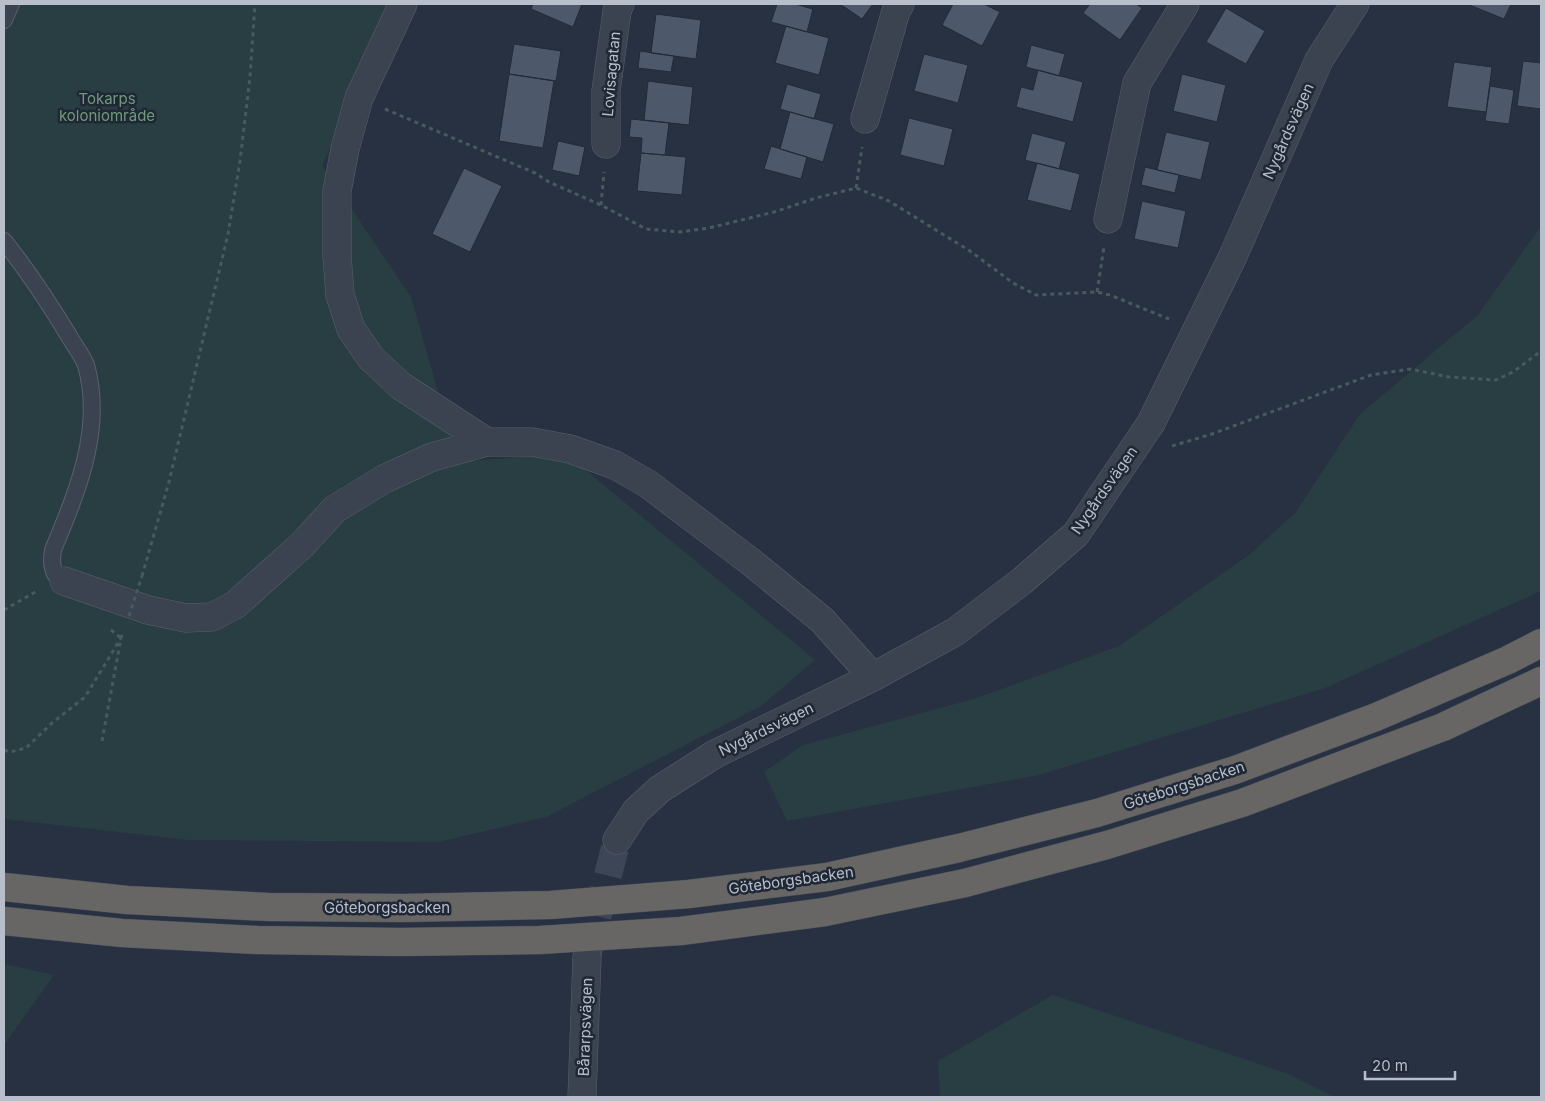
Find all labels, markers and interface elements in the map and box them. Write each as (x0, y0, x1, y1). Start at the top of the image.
street label: Lovisagatan (598, 31, 624, 117)
street label: Nygårdsvägen (1258, 80, 1318, 182)
park label: Tokarps koloniområde (59, 89, 155, 125)
street label: Nygårdsvägen (1067, 442, 1141, 538)
street label: Nygårdsvägen (715, 698, 817, 760)
street label: Göteborgsbacken (1121, 756, 1247, 814)
street label: Göteborgsbacken (727, 862, 855, 898)
street label: Göteborgsbacken (324, 898, 450, 917)
street label: Bårarpsvägen (574, 977, 596, 1077)
scale bar (1365, 1048, 1455, 1080)
text: 20 m (1372, 1056, 1408, 1075)

